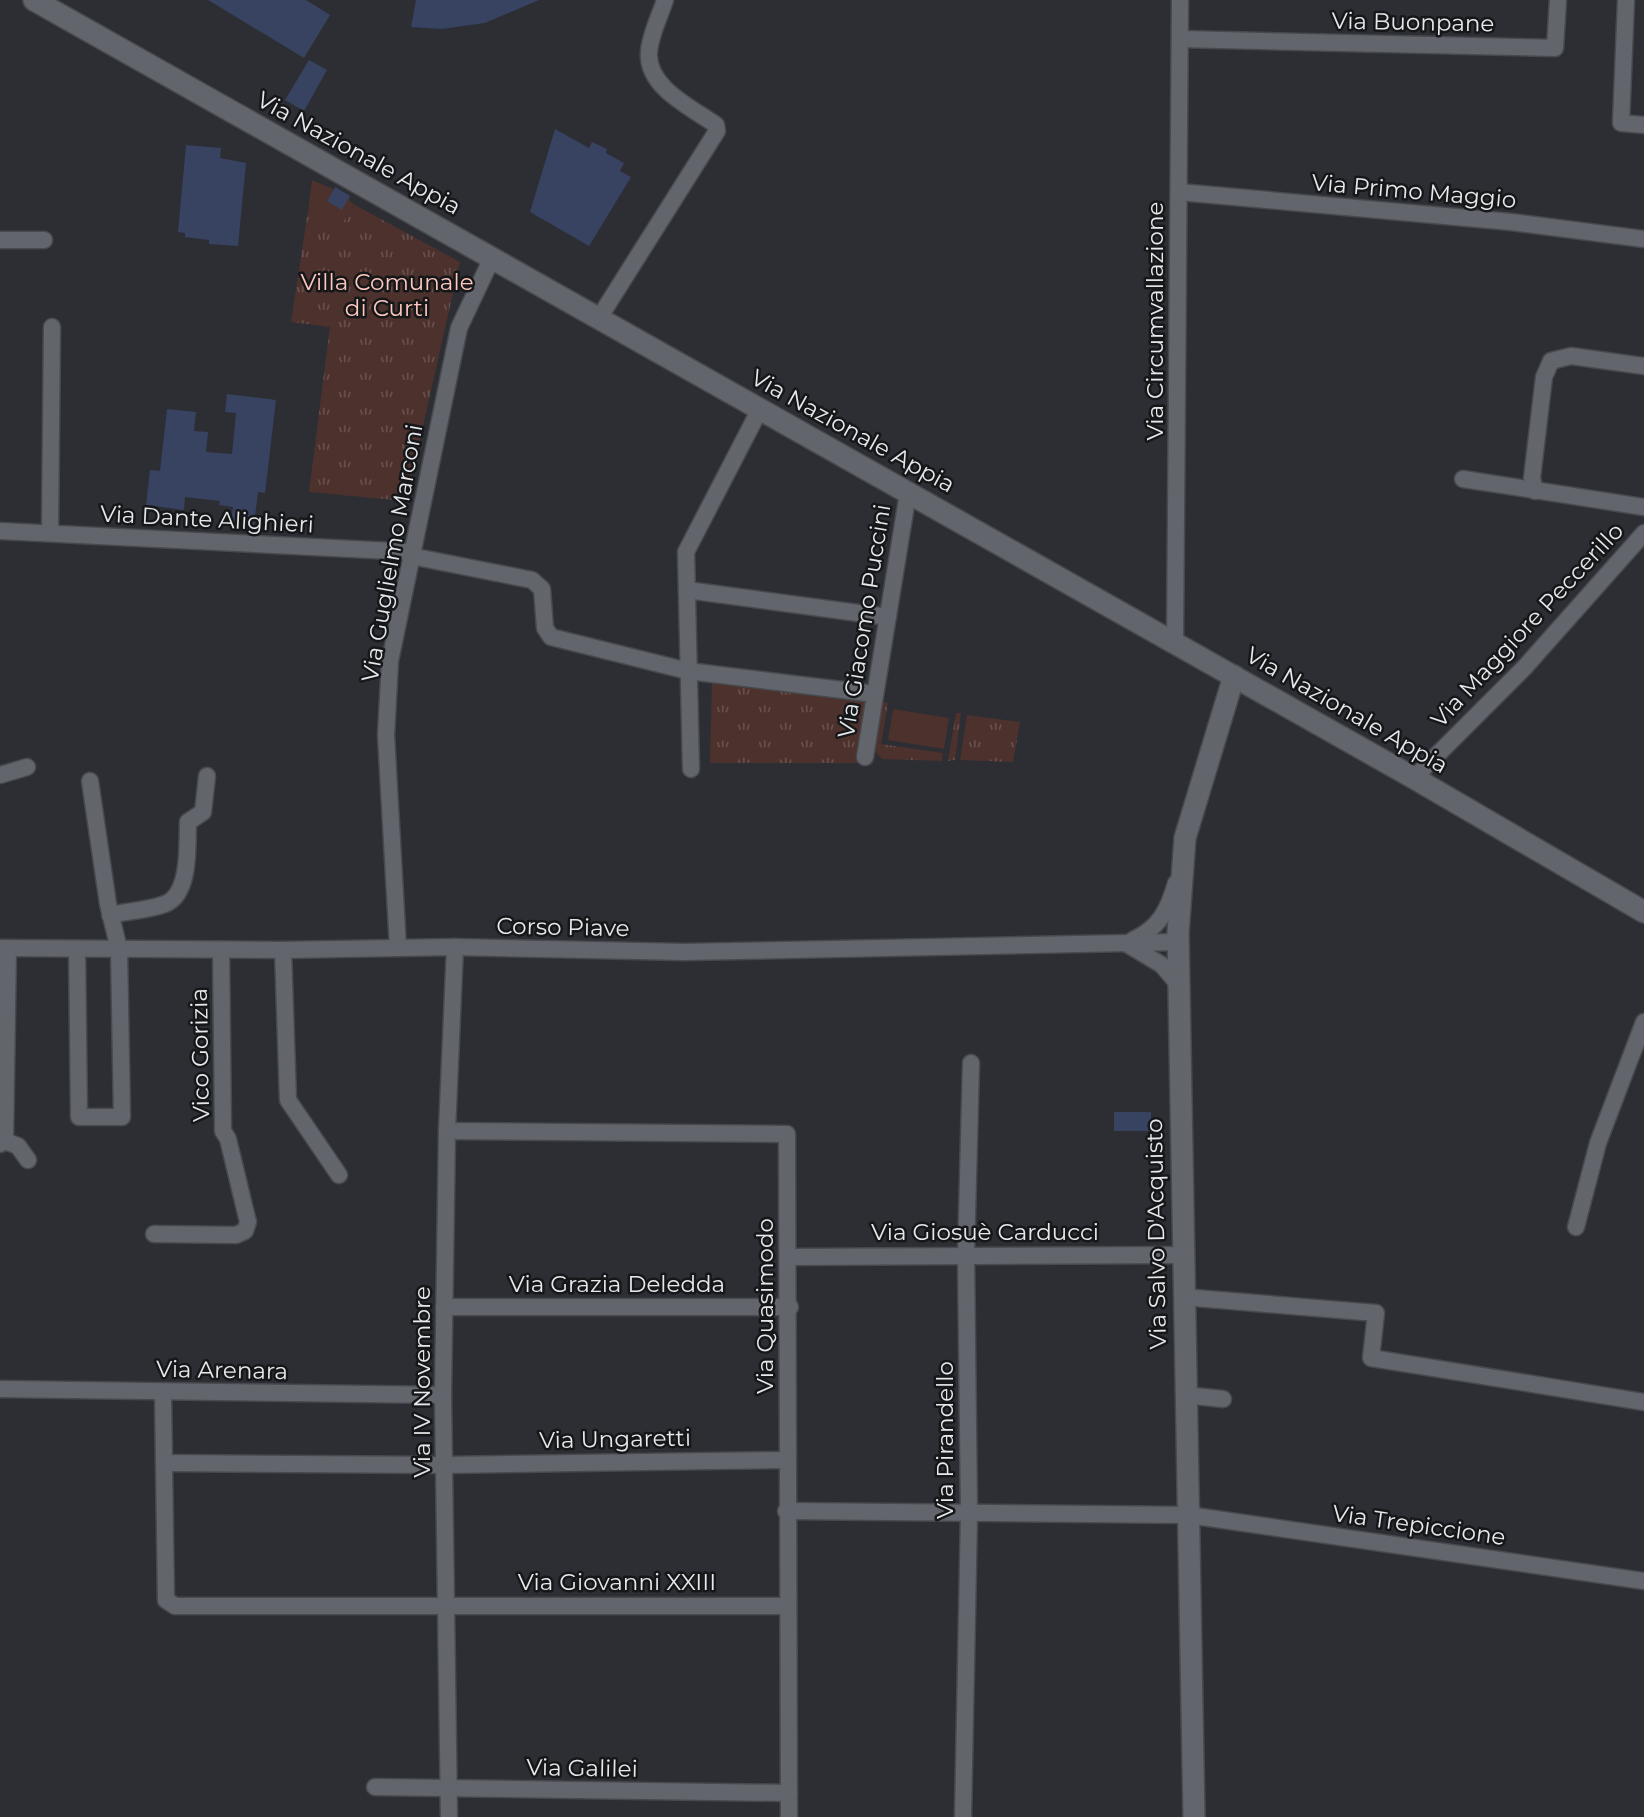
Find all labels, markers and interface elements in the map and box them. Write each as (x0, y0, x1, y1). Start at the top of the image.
street label: Via Buonpane (1331, 7, 1495, 37)
street label: Via Nazionale Appia (252, 85, 466, 221)
street label: Via Primo Maggio (1311, 168, 1517, 214)
street label: Via Circumvallazione (1141, 202, 1169, 440)
park label: Villa Comunale di Curti (300, 268, 474, 322)
street label: Via Nazionale Appia (746, 363, 960, 499)
street label: Via Guglielmo Marconi (356, 422, 428, 684)
street label: Via Dante Alighieri (99, 499, 315, 539)
street label: Via Giacomo Puccini (832, 502, 896, 740)
street label: Via Maggiore Peccerillo (1425, 517, 1629, 733)
street label: Via Nazionale Appia (1241, 641, 1453, 779)
street label: Corso Piave (496, 912, 630, 942)
street label: Vico Gorizia (185, 988, 215, 1122)
street label: Via Salvo D'Acquisto (1140, 1118, 1172, 1350)
street label: Via Quasimodo (751, 1218, 779, 1394)
street label: Via Giosuè Carducci (871, 1218, 1099, 1246)
street label: Via Grazia Deledda (509, 1270, 725, 1298)
street label: Via IV Novembre (408, 1286, 436, 1478)
street label: Via Arenara (156, 1355, 288, 1385)
street label: Via Pirandello (931, 1361, 959, 1519)
street label: Via Ungaretti (539, 1424, 691, 1454)
street label: Via Trepiccione (1331, 1499, 1507, 1551)
street label: Via Giovanni XXIII (518, 1568, 716, 1596)
street label: Via Galilei (526, 1753, 638, 1783)

